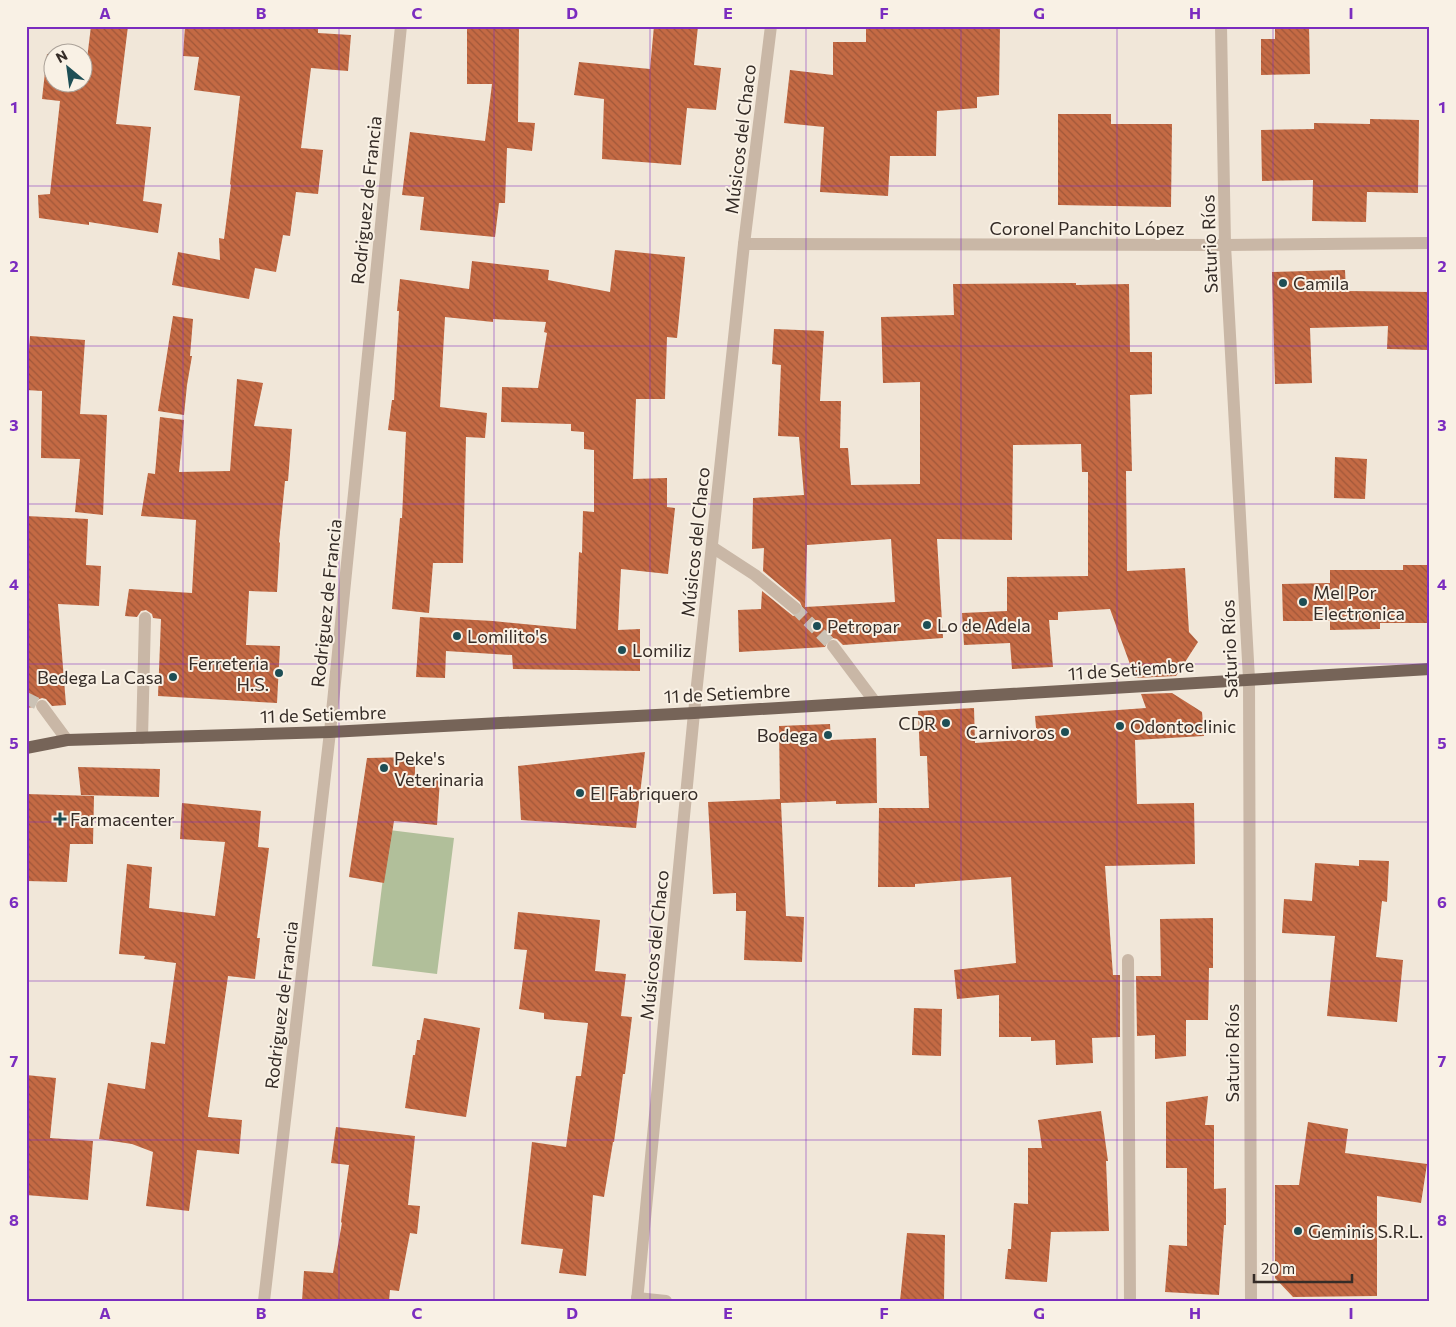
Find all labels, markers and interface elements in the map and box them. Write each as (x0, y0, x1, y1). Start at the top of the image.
text: A (99, 3, 111, 22)
text: B (256, 3, 267, 22)
text: C (412, 3, 423, 22)
text: D (566, 3, 578, 22)
text: E (723, 3, 733, 22)
text: F (879, 3, 889, 22)
text: G (1033, 3, 1045, 22)
text: H (1189, 3, 1201, 22)
text: I (1348, 3, 1354, 22)
north arrow (42, 42, 92, 92)
text: N (53, 46, 70, 66)
street label: Músicos del Chaco (720, 63, 760, 215)
text: 1 (10, 97, 18, 116)
text: 1 (1438, 97, 1446, 116)
street label: Rodriguez de Francia (346, 115, 386, 285)
street label: Saturio Ríos (1196, 194, 1222, 294)
street label: Coronel Panchito López (989, 217, 1185, 239)
text: 2 (9, 256, 19, 275)
text: 2 (1437, 256, 1447, 275)
place label: Camila (1293, 272, 1349, 294)
marker: Camila (1277, 277, 1289, 289)
text: 3 (9, 415, 19, 434)
text: 3 (1437, 415, 1447, 434)
street label: Músicos del Chaco (676, 466, 714, 618)
street label: Rodriguez de Francia (306, 518, 346, 688)
text: 4 (9, 574, 19, 593)
text: 4 (1437, 574, 1447, 593)
place label: Mel Por Electronica (1313, 581, 1405, 624)
marker: Mel Por Electronica (1297, 596, 1309, 608)
street label: Saturio Ríos (1216, 599, 1242, 699)
place label: Lo de Adela (937, 614, 1031, 636)
place label: Petropar (827, 615, 900, 637)
marker: Lo de Adela (921, 619, 933, 631)
marker: Petropar (811, 620, 823, 632)
place label: Lomilito's (467, 625, 547, 647)
marker: Lomilito's (451, 630, 463, 642)
place label: Lomiliz (632, 639, 692, 661)
marker: Lomiliz (616, 644, 628, 656)
place label: Ferreteria H.S. (188, 652, 269, 695)
street label: 11 de Setiembre (1067, 654, 1195, 684)
place label: Bedega La Casa (37, 666, 163, 688)
marker: Ferreteria H.S. (273, 667, 285, 679)
marker: Bedega La Casa (167, 671, 179, 683)
street label: 11 de Setiembre (663, 679, 791, 707)
street label: 11 de Setiembre (259, 701, 387, 727)
place label: CDR (898, 712, 936, 734)
place label: Odontoclinic (1130, 715, 1236, 737)
marker: CDR (940, 717, 952, 729)
marker: Odontoclinic (1114, 720, 1126, 732)
place label: Carnivoros (966, 721, 1055, 743)
place label: Bodega (757, 724, 818, 746)
marker: Carnivoros (1059, 726, 1071, 738)
marker: Bodega (822, 729, 834, 741)
text: 5 (9, 733, 19, 752)
text: 5 (1437, 733, 1447, 752)
place label: Peke's Veterinaria (394, 747, 484, 790)
marker: Peke's Veterinaria (378, 762, 390, 774)
place label: El Fabriquero (590, 782, 698, 804)
marker: El Fabriquero (574, 787, 586, 799)
place label: Farmacenter (70, 808, 174, 830)
marker: Farmacenter (54, 813, 66, 825)
street label: Músicos del Chaco (635, 869, 673, 1021)
text: 6 (9, 892, 19, 911)
text: 6 (1437, 892, 1447, 911)
street label: Rodriguez de Francia (260, 920, 302, 1090)
street label: Saturio Ríos (1221, 1004, 1243, 1102)
text: 7 (10, 1051, 19, 1070)
text: 7 (1438, 1051, 1447, 1070)
text: 8 (9, 1210, 19, 1229)
text: 8 (1437, 1210, 1447, 1229)
place label: Geminis S.R.L. (1308, 1220, 1423, 1242)
marker: Geminis S.R.L. (1292, 1225, 1304, 1237)
scale bar (1254, 1252, 1351, 1284)
text: 20 m (1261, 1259, 1295, 1277)
text: A (99, 1303, 111, 1322)
text: B (256, 1303, 267, 1322)
text: C (412, 1303, 423, 1322)
text: D (566, 1303, 578, 1322)
text: E (723, 1303, 733, 1322)
text: F (879, 1303, 889, 1322)
text: G (1033, 1303, 1045, 1322)
text: H (1189, 1303, 1201, 1322)
text: I (1348, 1303, 1354, 1322)

